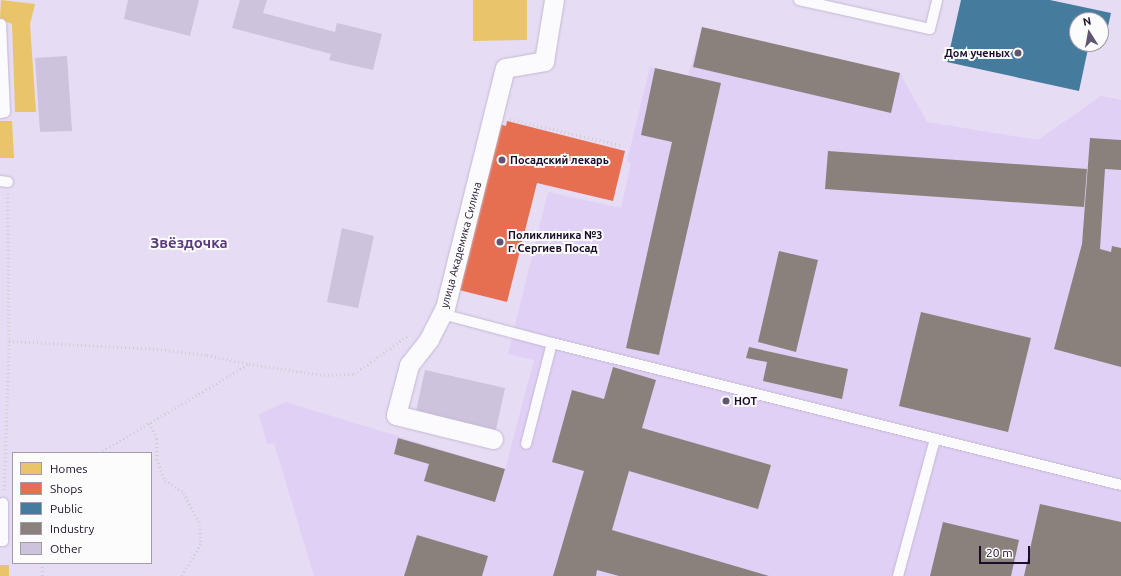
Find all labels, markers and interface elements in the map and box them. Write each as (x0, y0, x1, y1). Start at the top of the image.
north arrow (1069, 12, 1109, 52)
text: N (1082, 15, 1092, 28)
place label: Дом ученых (944, 46, 1010, 60)
marker: Дом ученых (1013, 48, 1023, 58)
place label: Посадский лекарь (510, 153, 609, 167)
marker: Посадский лекарь (497, 155, 507, 165)
street label: улица Академика Силина (438, 180, 484, 310)
place label: Поликлиника №3 г. Сергиев Посад (508, 229, 602, 255)
district label: Звёздочка (150, 234, 228, 252)
marker: Поликлиника №3 г. Сергиев Посад (495, 237, 505, 247)
place label: НОТ (734, 394, 757, 408)
marker: НОТ (721, 396, 731, 406)
legend (12, 452, 152, 564)
text: Homes (50, 462, 88, 475)
text: Shops (50, 482, 82, 495)
text: Public (50, 502, 83, 515)
text: Industry (50, 522, 94, 535)
scale bar (981, 538, 1032, 564)
text: Other (50, 542, 82, 555)
text: 20 m (986, 546, 1013, 559)

